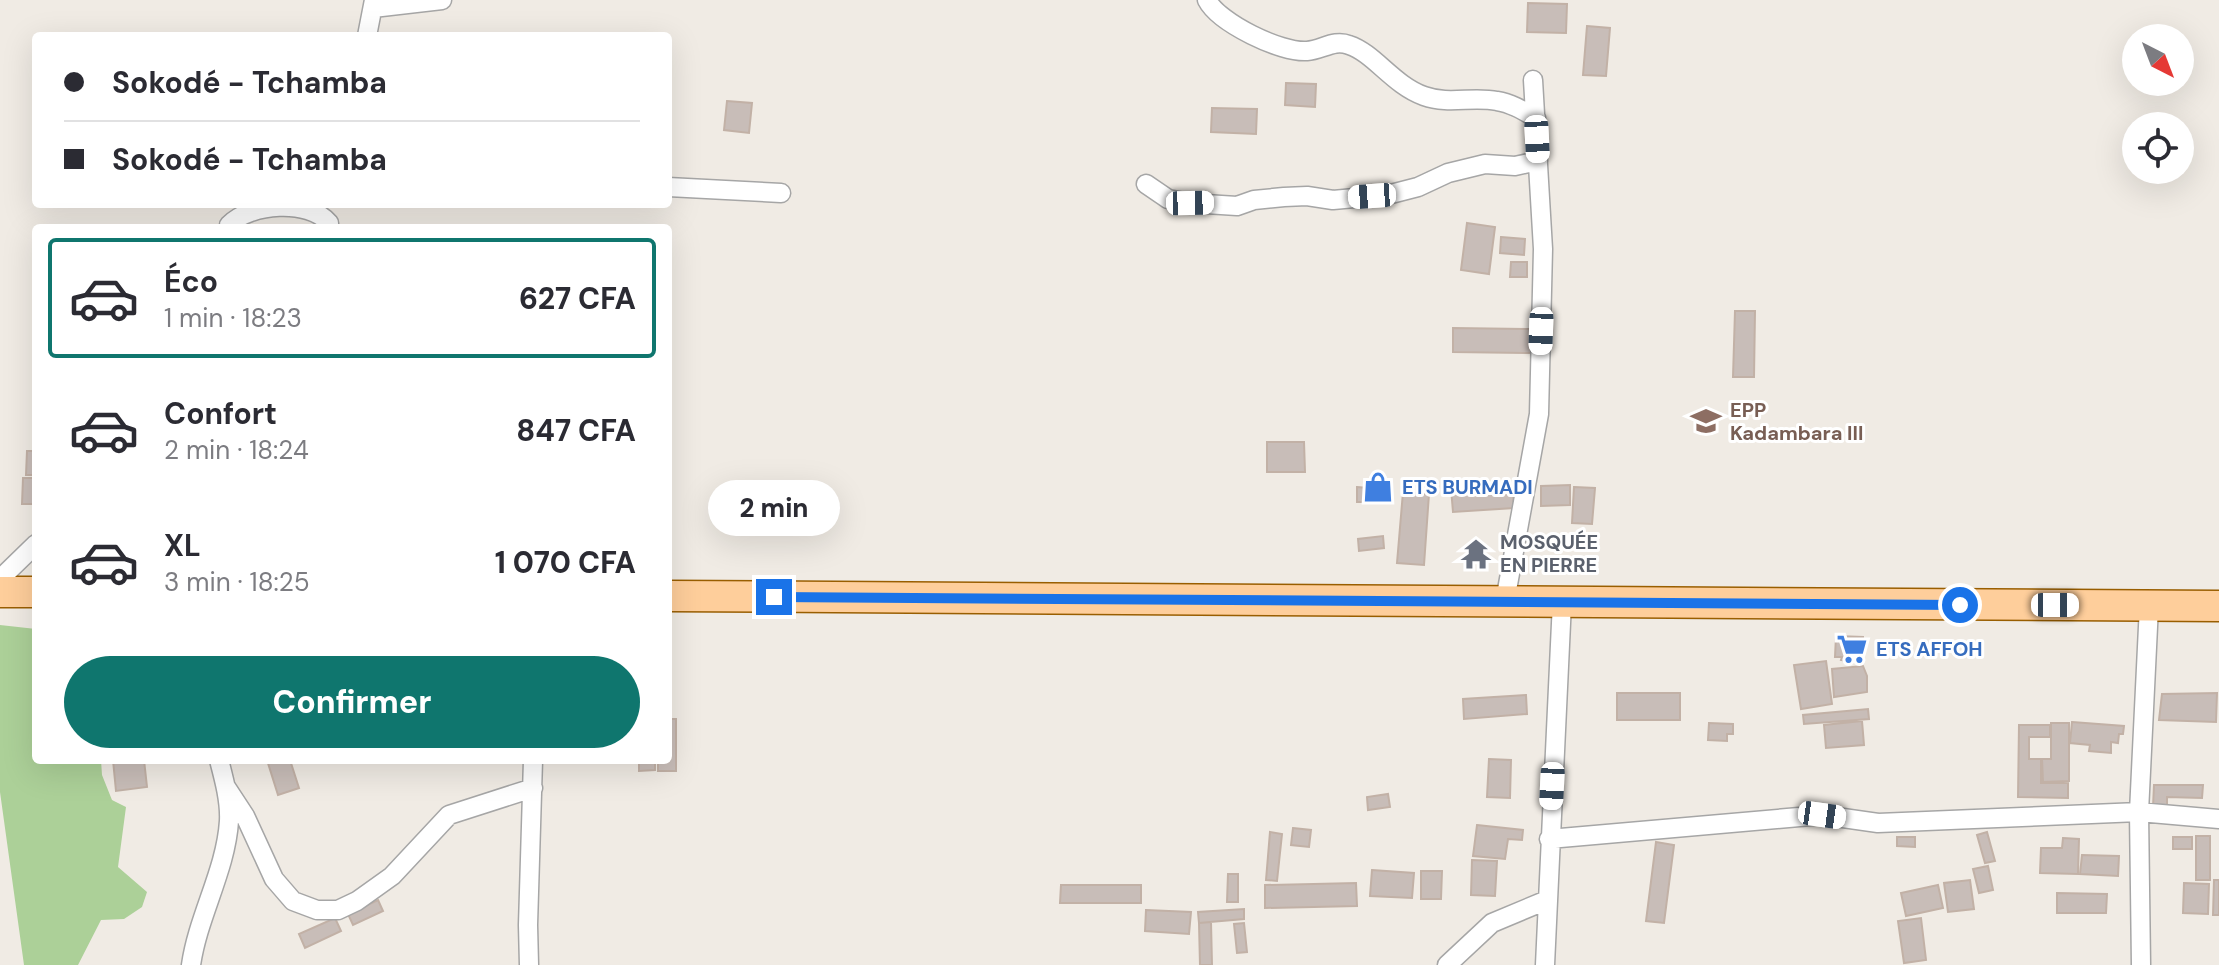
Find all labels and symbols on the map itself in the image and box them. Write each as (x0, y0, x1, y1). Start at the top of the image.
north arrow (2122, 24, 2194, 96)
car (1524, 114, 1550, 164)
car (1347, 182, 1397, 210)
car (1166, 191, 1214, 215)
car (1528, 307, 1554, 355)
place label: EPP Kadambara III (1730, 397, 1863, 446)
school or university icon: EPP Kadambara III (1689, 404, 1723, 438)
shop icon: ETS BURMADI (1361, 470, 1395, 504)
place label: ETS BURMADI (1402, 474, 1533, 500)
callout: 2 min (708, 481, 840, 537)
place label: MOSQUÉE EN PIERRE (1500, 529, 1598, 578)
temple icon: MOSQUÉE EN PIERRE (1459, 537, 1493, 571)
route end (756, 579, 792, 615)
route start (1942, 587, 1978, 623)
car (2031, 593, 2079, 617)
supermarket icon: ETS AFFOH (1835, 632, 1869, 666)
place label: ETS AFFOH (1876, 636, 1983, 662)
car (1539, 761, 1565, 811)
car (1797, 800, 1847, 830)

